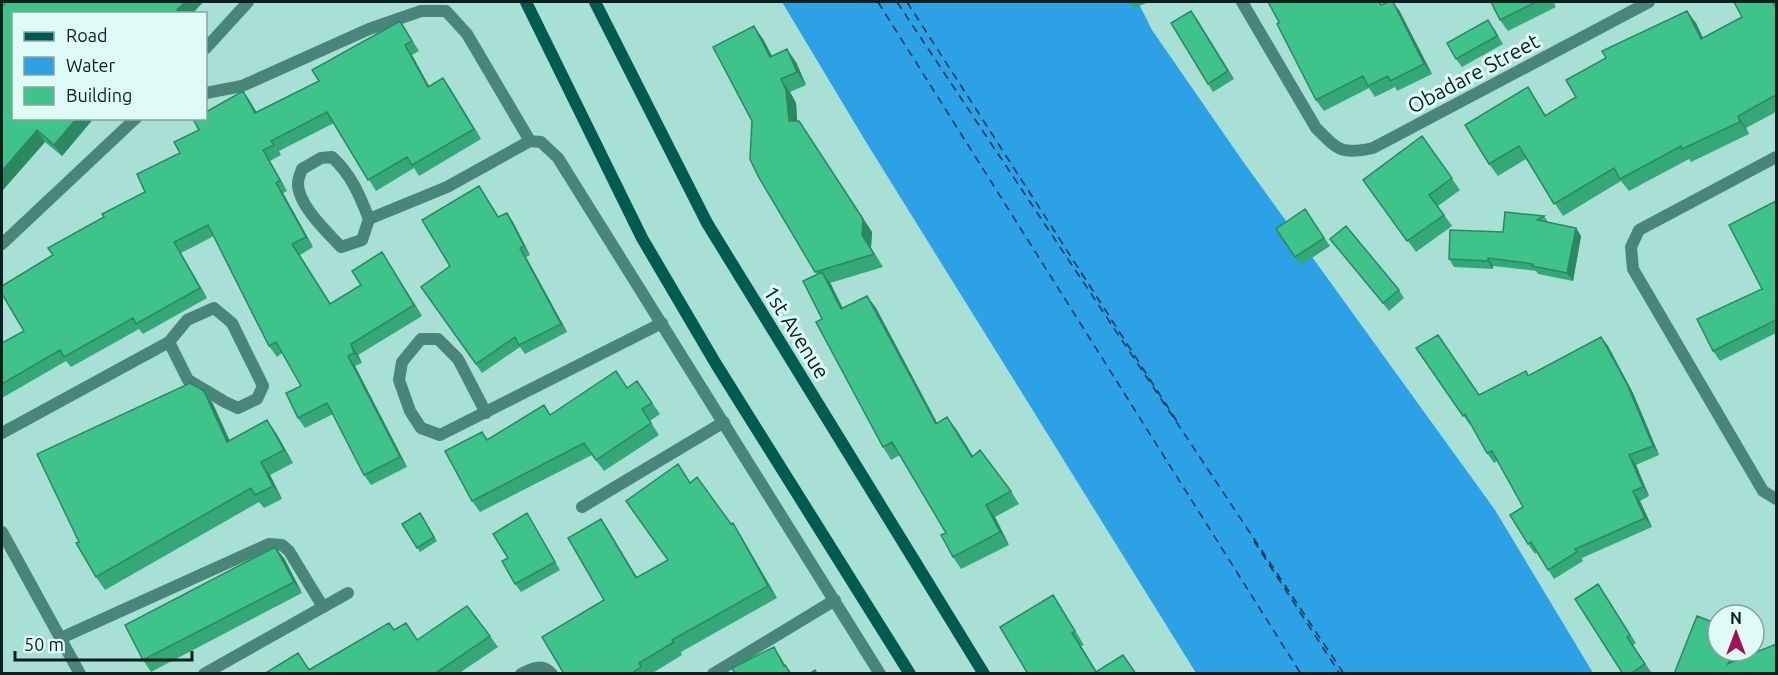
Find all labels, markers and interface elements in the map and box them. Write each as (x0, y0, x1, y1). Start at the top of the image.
legend (12, 12, 207, 120)
text: Road (66, 25, 108, 45)
street label: Obadare Street (1403, 28, 1543, 118)
text: Water (66, 55, 116, 75)
text: Building (66, 85, 132, 105)
street label: 1st Avenue (759, 281, 835, 383)
north arrow (1706, 603, 1766, 663)
text: N (1730, 609, 1742, 627)
scale bar (15, 624, 192, 662)
text: 50 m (24, 634, 64, 654)

